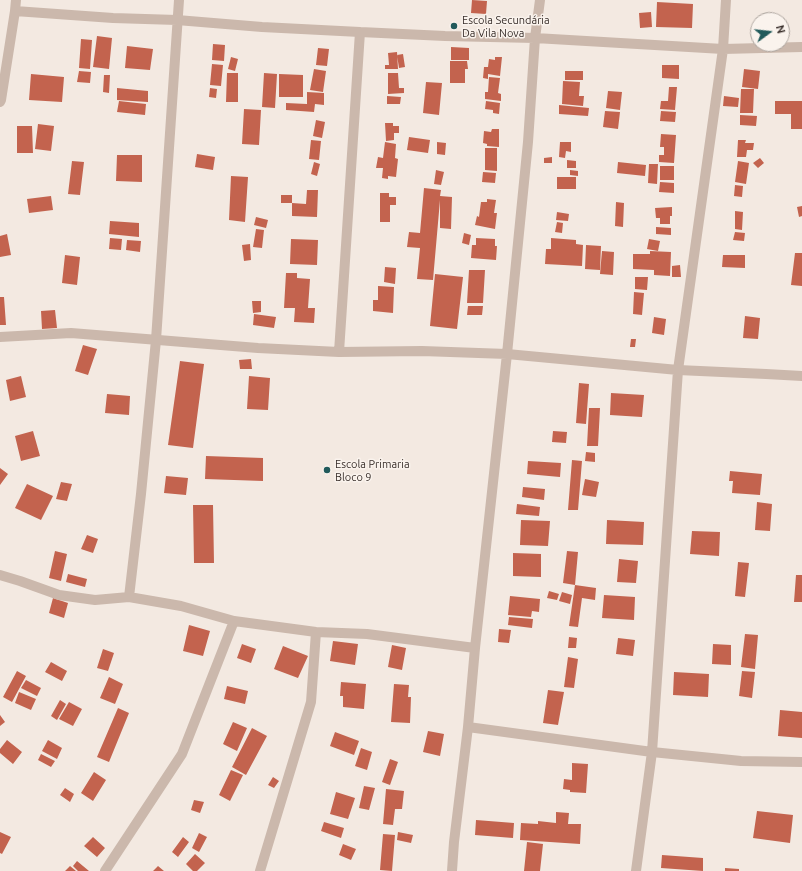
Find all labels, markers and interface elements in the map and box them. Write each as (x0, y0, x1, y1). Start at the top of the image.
north arrow (750, 12, 790, 52)
place label: Escola Secundária Da Vila Nova (462, 13, 550, 39)
marker: Escola Secundária Da Vila Nova (449, 21, 459, 31)
text: N (774, 24, 787, 35)
place label: Escola Primaria Bloco 9 (335, 457, 410, 483)
marker: Escola Primaria Bloco 9 (322, 465, 332, 475)

